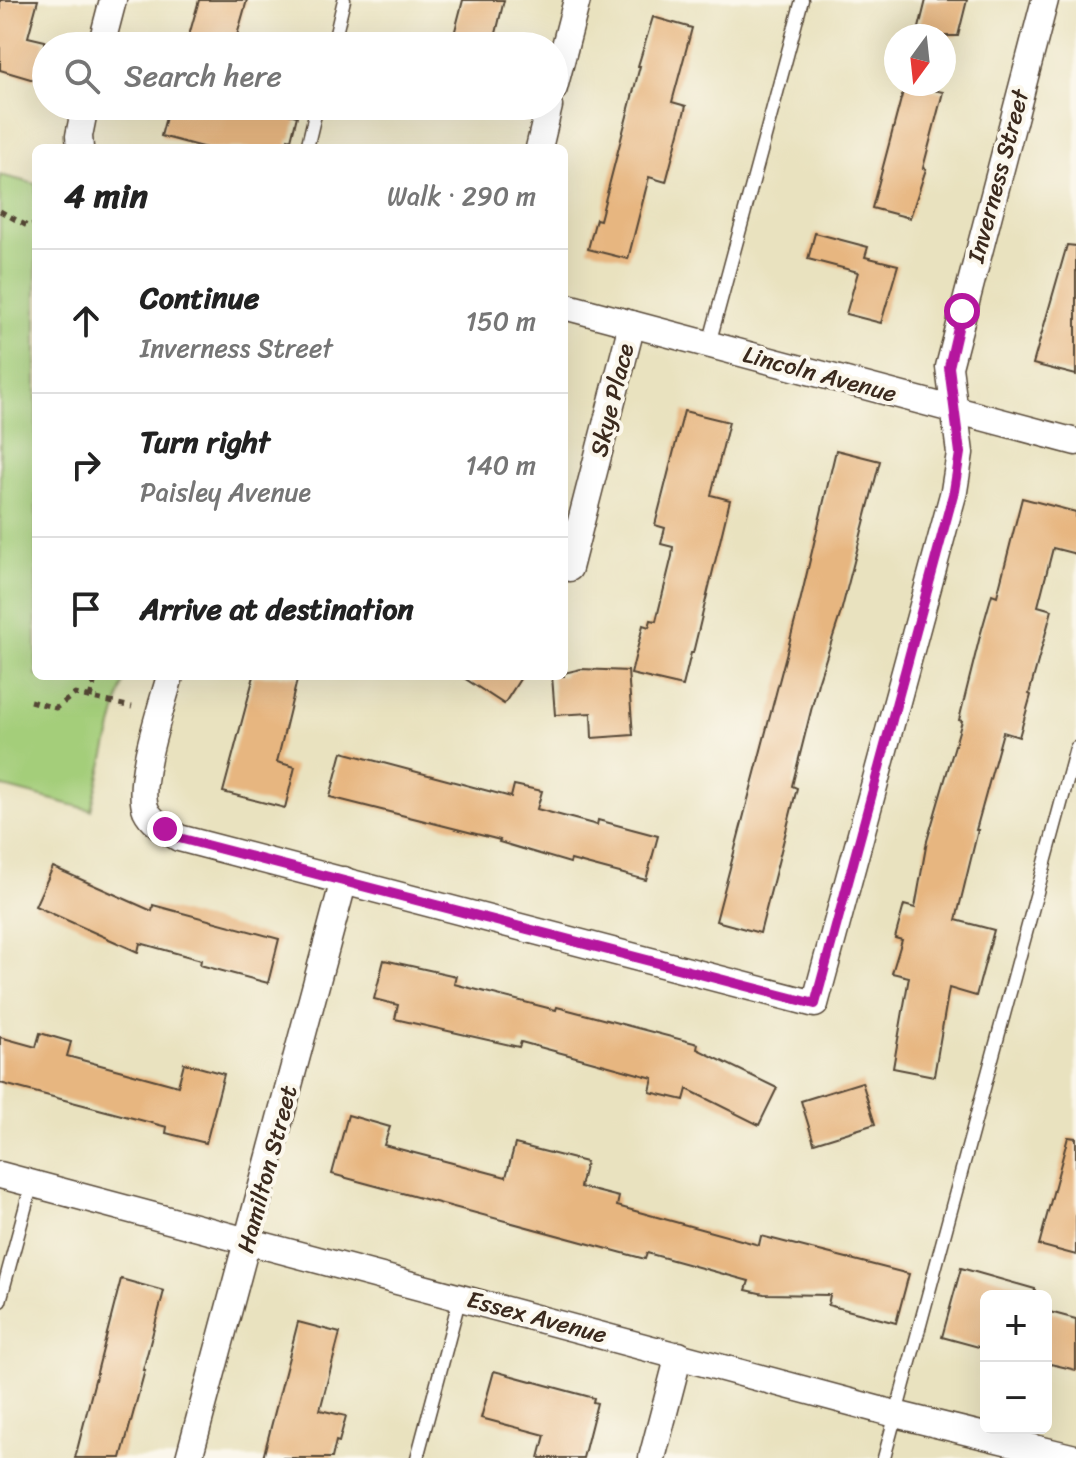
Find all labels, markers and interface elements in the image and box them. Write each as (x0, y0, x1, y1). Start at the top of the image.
north arrow (884, 24, 956, 96)
search box (32, 32, 568, 120)
text: Search here (124, 49, 282, 103)
icon: search (60, 54, 104, 98)
street label: Inverness Street (954, 83, 1042, 268)
text: 4 min (64, 166, 148, 226)
text: Walk · 290 m (387, 173, 536, 219)
text: Continue (140, 271, 259, 325)
route start (944, 293, 980, 329)
text: 150 m (466, 298, 536, 344)
icon: ahead (64, 299, 108, 343)
text: Inverness Street (140, 325, 333, 371)
street label: Lincoln Avenue (738, 333, 902, 415)
street label: Skye Place (578, 339, 646, 461)
text: Turn right (140, 415, 270, 469)
text: 140 m (465, 442, 536, 488)
icon: right (64, 443, 108, 487)
text: Paisley Avenue (140, 469, 311, 515)
text: Arrive at destination (140, 582, 414, 636)
icon: arrive (64, 587, 108, 631)
route end (147, 811, 183, 847)
street label: Hamilton Street (224, 1080, 310, 1258)
street label: Essex Avenue (462, 1278, 612, 1356)
map controls (980, 1290, 1052, 1434)
button: + (980, 1290, 1052, 1362)
button: − (980, 1362, 1052, 1434)

